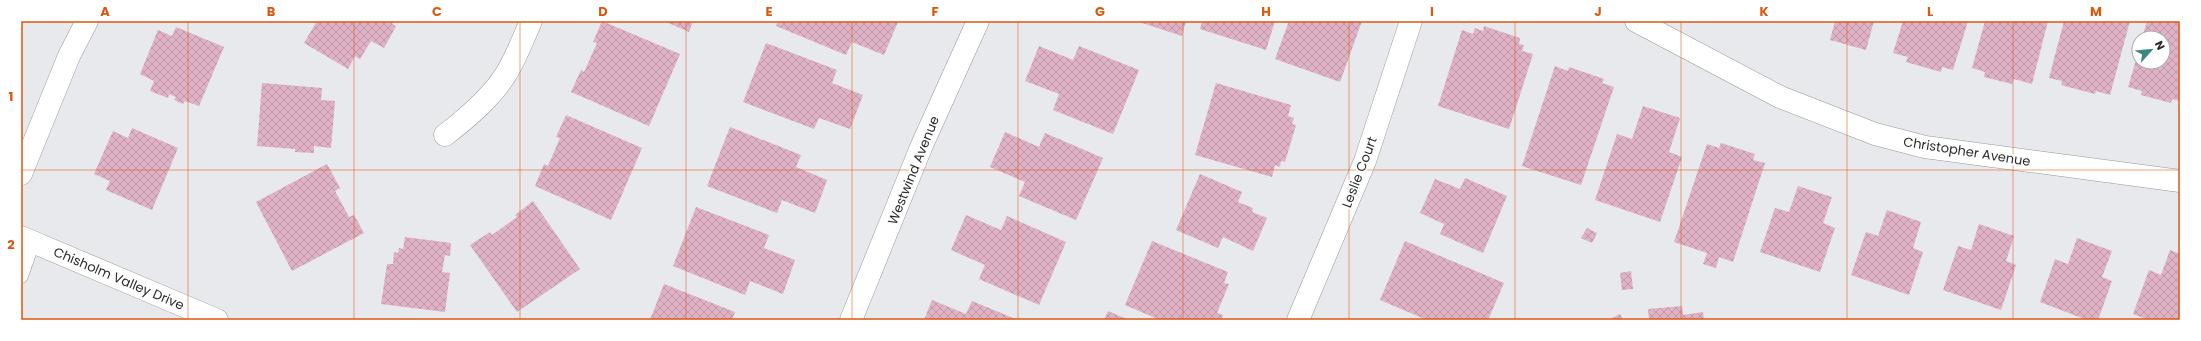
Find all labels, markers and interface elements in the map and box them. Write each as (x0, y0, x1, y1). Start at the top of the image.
text: A (100, 2, 110, 21)
text: B (267, 2, 276, 21)
text: C (432, 2, 442, 21)
text: D (598, 2, 608, 21)
text: E (765, 2, 773, 21)
text: F (931, 2, 939, 21)
text: G (1095, 2, 1105, 21)
text: H (1261, 2, 1271, 21)
text: I (1430, 2, 1434, 21)
text: J (1594, 2, 1602, 21)
text: K (1759, 2, 1769, 21)
text: L (1927, 2, 1933, 21)
text: M (2090, 2, 2102, 21)
north arrow (2131, 30, 2171, 70)
text: N (2151, 38, 2169, 53)
text: 1 (9, 87, 13, 106)
street label: Westwind Avenue (883, 113, 944, 227)
street label: Christopher Avenue (1902, 132, 2032, 171)
street label: Leslie Court (1337, 134, 1382, 210)
text: 2 (7, 235, 15, 254)
street label: Chisholm Valley Drive (50, 242, 187, 315)

